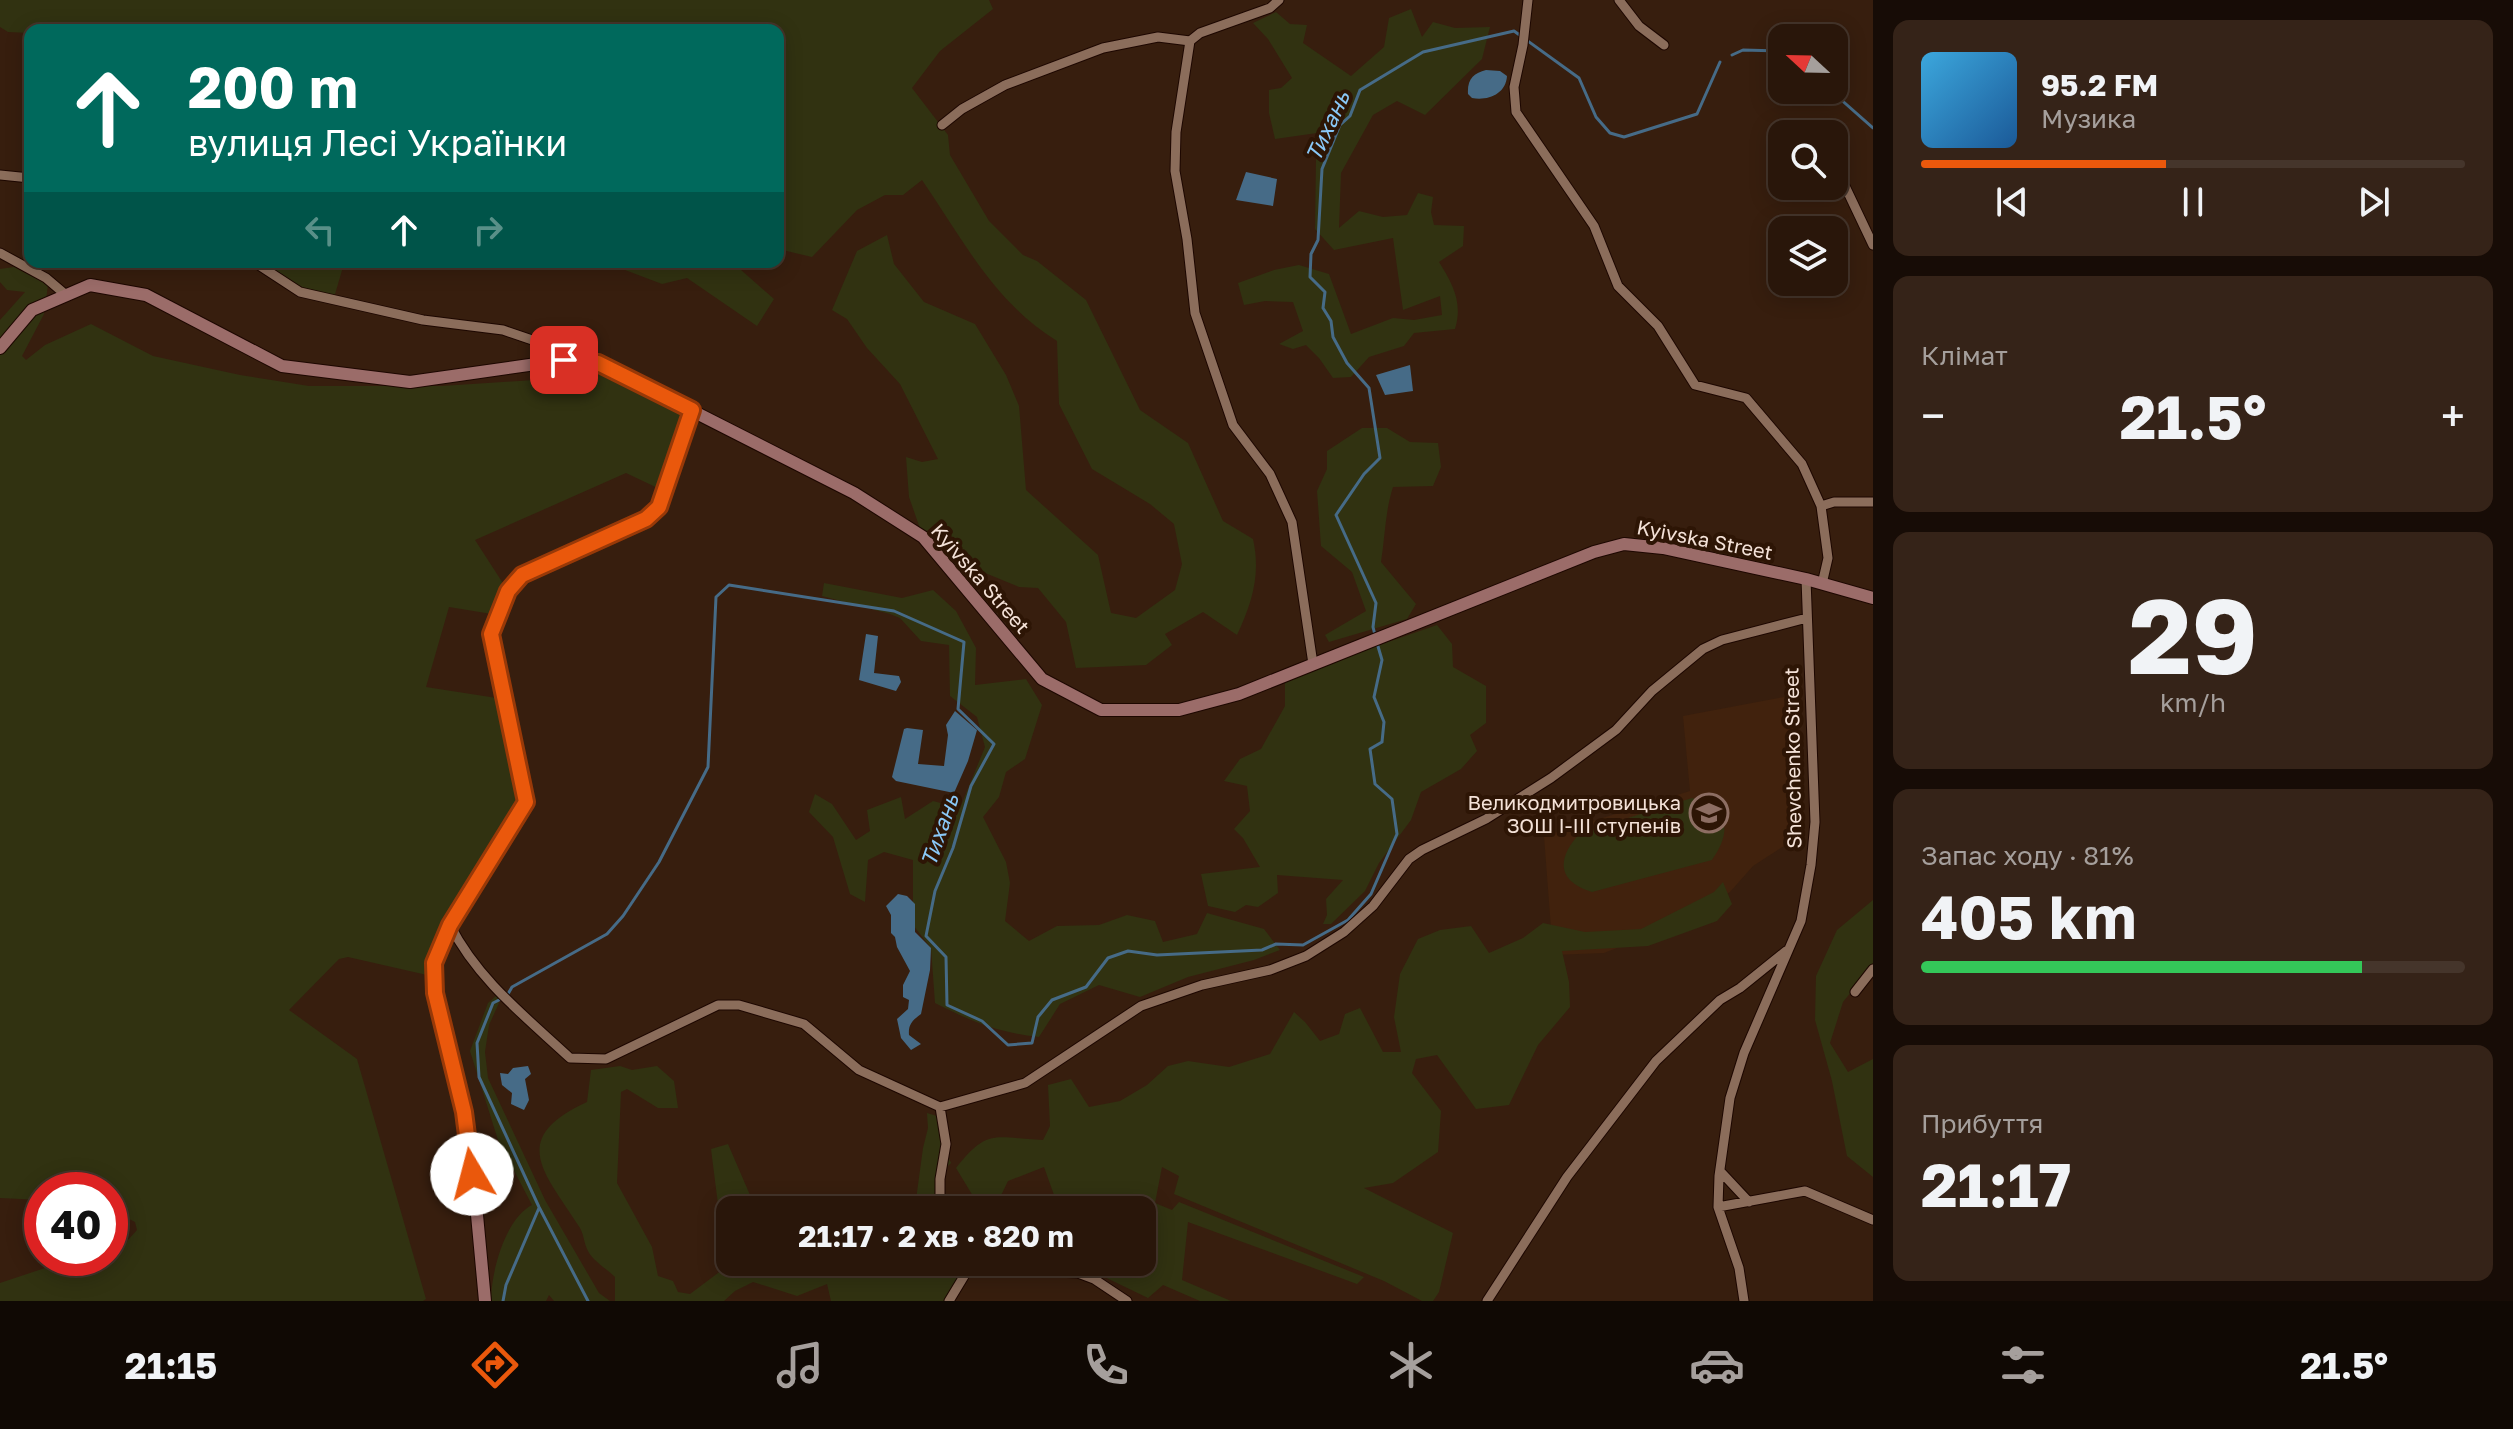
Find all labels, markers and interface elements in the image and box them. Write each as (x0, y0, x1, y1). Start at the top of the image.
north arrow (1768, 24, 1848, 104)
map controls (1768, 24, 1848, 296)
text: 200 m (188, 53, 358, 120)
icon: ahead (56, 56, 160, 160)
text: 95.2 FM (2041, 67, 2158, 103)
water label: Тихань (1299, 85, 1356, 165)
text: Музика (2041, 103, 2136, 134)
button: search (1768, 120, 1848, 200)
text: вулиця Лесі Українки (188, 121, 567, 164)
icon: previous (1990, 180, 2034, 224)
icon: pause (2171, 180, 2215, 224)
icon: next (2352, 180, 2396, 224)
icon: left (298, 208, 342, 252)
icon: ahead (382, 208, 426, 252)
icon: right (466, 208, 510, 252)
button: layers (1768, 216, 1848, 296)
pin (530, 326, 598, 394)
icon: arrive (542, 338, 586, 382)
text: Клімат (1921, 340, 2008, 371)
text: 21.5° (2120, 380, 2266, 452)
text: − (1921, 389, 1945, 442)
text: + (2441, 389, 2465, 442)
street label: Kyivska Street (1635, 514, 1775, 564)
street label: Kyivska Street (927, 518, 1035, 638)
text: 29 (2128, 572, 2258, 697)
street label: Shevchenko Street (1778, 667, 1806, 849)
text: km/h (2160, 687, 2226, 718)
water label: Тихань (914, 789, 964, 870)
place label: Великодмитровицька ЗОШ І-ІІІ ступенів (1468, 790, 1681, 837)
school or university icon: Великодмитровицька ЗОШ І-ІІІ ступенів (1688, 792, 1730, 834)
text: Запас ходу · 81% (1921, 840, 2134, 871)
text: 405 km (1921, 880, 2136, 952)
text: Прибуття (1921, 1108, 2043, 1139)
position arrow (430, 1132, 514, 1216)
text: 21:17 (1921, 1148, 2071, 1220)
speed limit sign: 40 (24, 1172, 128, 1276)
text: 21:17 · 2 хв · 820 m (798, 1218, 1074, 1254)
icon: directions (467, 1337, 523, 1393)
icon: music (772, 1337, 828, 1393)
icon: phone (1078, 1337, 1134, 1393)
icon: climate (1383, 1337, 1439, 1393)
icon: car (1689, 1337, 1745, 1393)
icon: filters (1995, 1337, 2051, 1393)
text: 21:15 (125, 1344, 217, 1387)
text: 21.5° (2300, 1344, 2388, 1387)

